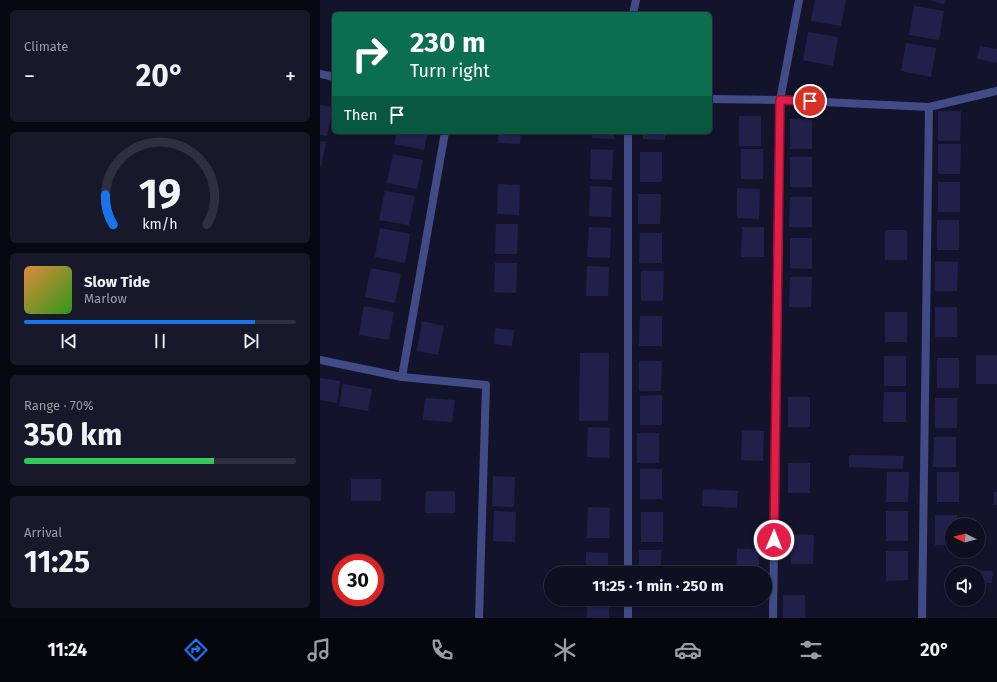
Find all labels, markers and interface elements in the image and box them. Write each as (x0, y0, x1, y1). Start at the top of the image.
text: 230 m (410, 26, 486, 59)
icon: right (344, 28, 396, 80)
text: Climate (24, 39, 68, 54)
text: 20° (136, 58, 184, 94)
text: Turn right (410, 60, 490, 82)
text: − (24, 63, 35, 90)
text: + (285, 63, 296, 90)
pin (793, 84, 827, 118)
icon: arrive (799, 90, 821, 112)
icon: arrive (386, 104, 408, 126)
text: Then (344, 106, 378, 124)
text: 19 (139, 169, 181, 219)
text: km/h (142, 216, 178, 233)
text: Slow Tide (84, 273, 150, 291)
text: Marlow (84, 291, 127, 306)
icon: previous (58, 330, 80, 352)
icon: pause (149, 330, 171, 352)
icon: next (240, 330, 262, 352)
text: Range · 70% (24, 398, 94, 413)
text: 350 km (24, 417, 122, 453)
north arrow (945, 518, 985, 558)
map controls (945, 518, 985, 606)
position arrow (753, 519, 795, 561)
text: Arrival (24, 525, 62, 540)
text: 11:25 (24, 544, 90, 580)
speed limit sign: 30 (332, 554, 384, 606)
button: sound (945, 566, 985, 606)
text: 11:25 · 1 min · 250 m (592, 577, 724, 595)
icon: directions (182, 636, 210, 664)
icon: music (305, 636, 333, 664)
icon: phone (428, 636, 456, 664)
icon: climate (551, 636, 579, 664)
icon: car (674, 636, 702, 664)
icon: filters (797, 636, 825, 664)
text: 11:24 (48, 639, 87, 661)
text: 20° (920, 639, 949, 661)

